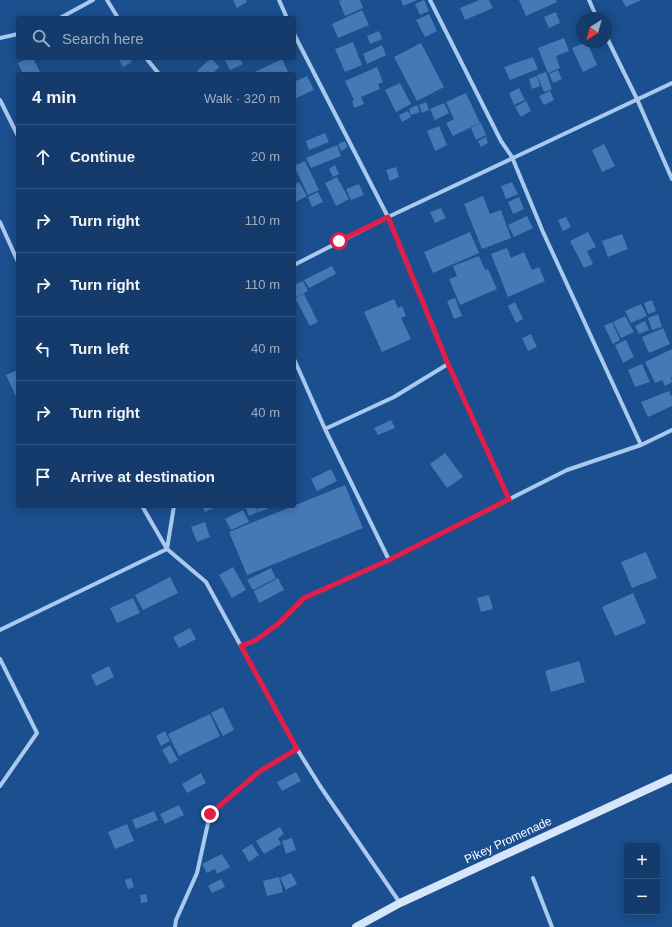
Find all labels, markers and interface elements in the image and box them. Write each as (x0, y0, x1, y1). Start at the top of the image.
north arrow (576, 12, 612, 48)
search box (16, 16, 296, 60)
icon: search (30, 27, 52, 49)
text: Search here (62, 30, 144, 47)
text: 4 min (32, 88, 76, 107)
text: Walk · 320 m (204, 91, 280, 106)
icon: ahead (32, 146, 54, 168)
text: Continue (70, 148, 135, 165)
text: 20 m (251, 149, 280, 164)
icon: right (32, 210, 54, 232)
text: Turn right (70, 212, 140, 229)
text: 110 m (245, 213, 280, 228)
route start (330, 232, 348, 250)
icon: right (32, 274, 54, 296)
text: Turn right (70, 276, 140, 293)
text: 110 m (245, 277, 280, 292)
icon: left (32, 338, 54, 360)
text: Turn left (70, 340, 129, 357)
text: 40 m (251, 341, 280, 356)
icon: right (32, 402, 54, 424)
text: Turn right (70, 404, 140, 421)
text: 40 m (251, 405, 280, 420)
icon: arrive (32, 466, 54, 488)
text: Arrive at destination (70, 468, 215, 485)
route end (201, 805, 219, 823)
street label: Pikey Promenade (462, 814, 554, 866)
map controls (624, 843, 660, 915)
button: + (624, 843, 660, 879)
button: − (624, 879, 660, 915)

